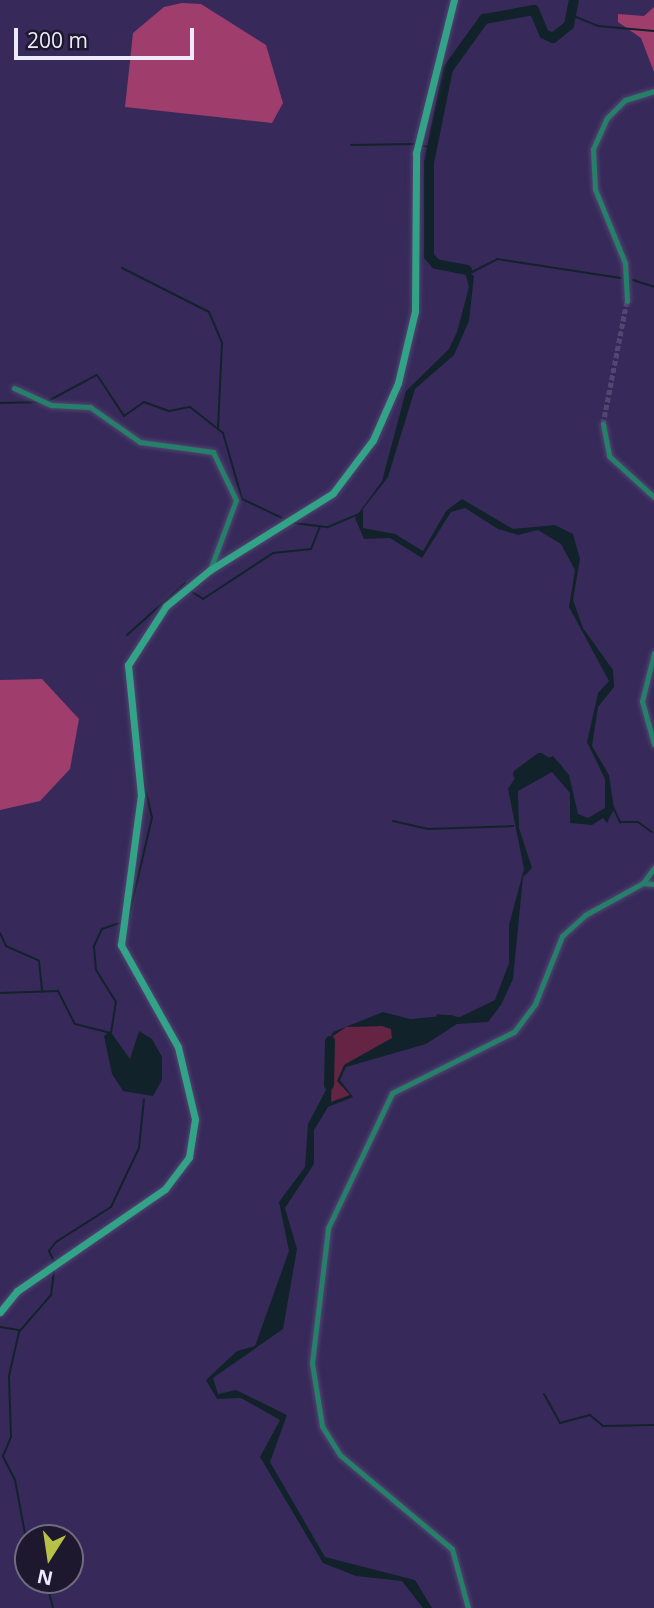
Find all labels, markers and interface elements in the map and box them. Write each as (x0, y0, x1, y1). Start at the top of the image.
scale bar (18, 14, 198, 58)
text: 200 m (27, 26, 88, 54)
north arrow (14, 1524, 84, 1594)
text: N (35, 1563, 55, 1592)

